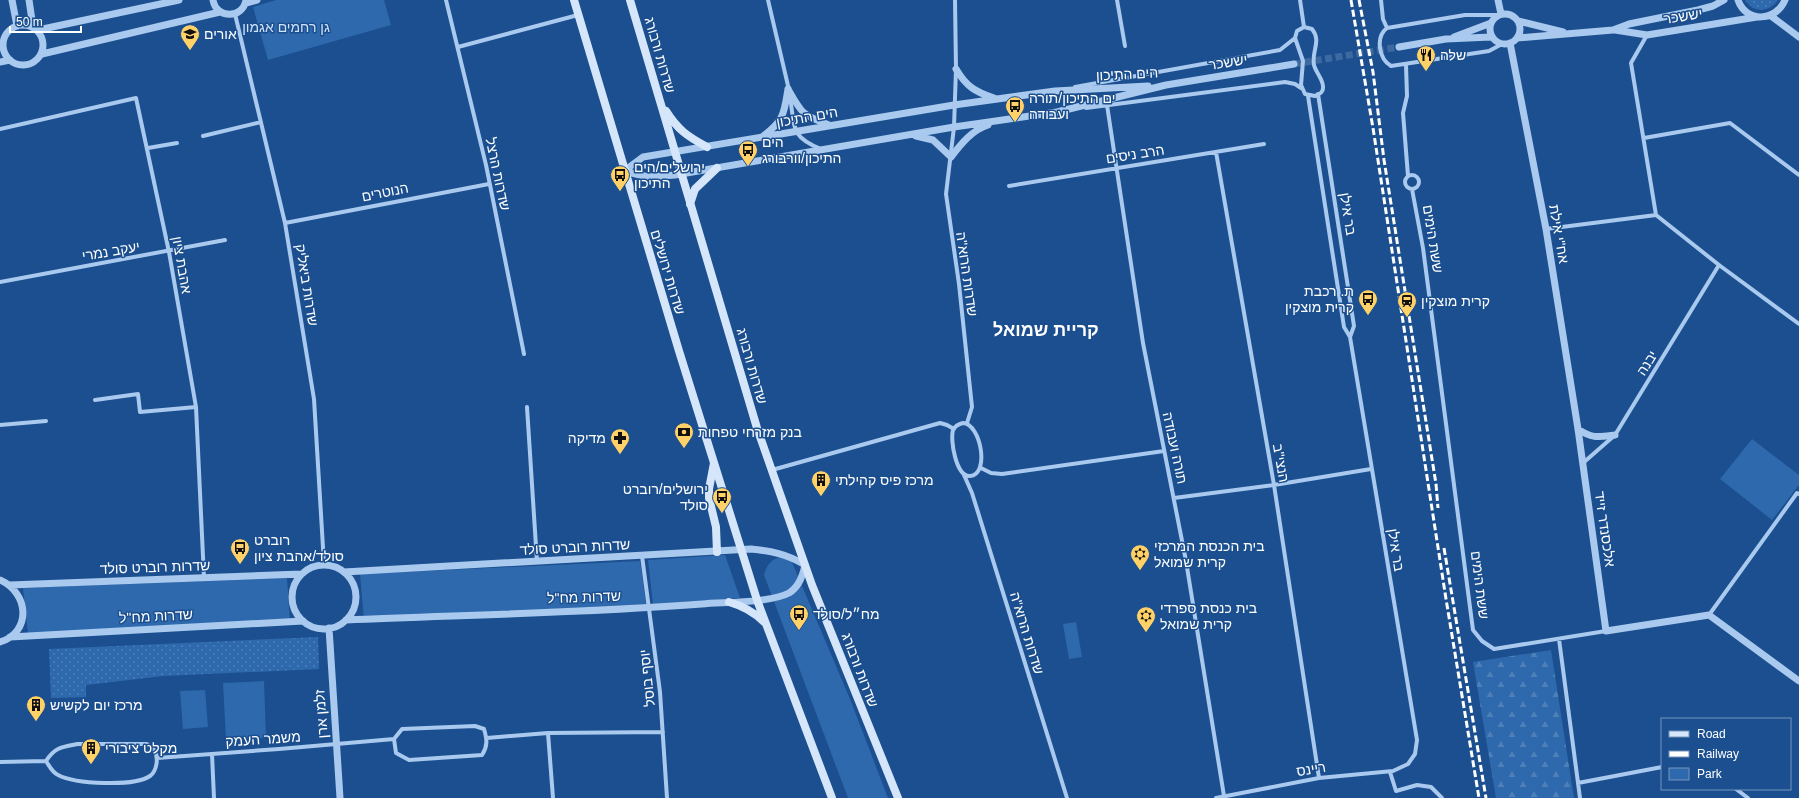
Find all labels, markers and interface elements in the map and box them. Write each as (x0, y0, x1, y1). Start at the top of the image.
street label: יששכר (1663, 5, 1703, 27)
scale bar (10, 8, 81, 34)
text: 50 m (16, 15, 43, 29)
street label: שדרות ורבורג (642, 15, 678, 95)
park label: גן רחמים אגמון (242, 19, 330, 35)
school or university icon: אורים (179, 23, 201, 51)
place label: אורים (204, 26, 237, 42)
restaurant icon: שלה (1415, 44, 1437, 72)
place label: שלה (1440, 47, 1466, 63)
street label: יששכר (1208, 51, 1248, 73)
street label: הים התיכון (1096, 64, 1158, 84)
place label: ים התיכון/תורה ועבודה (1029, 90, 1115, 122)
bus stop icon: ים התיכון/תורה ועבודה (1004, 95, 1026, 123)
street label: הים התיכון (775, 104, 839, 130)
place label: הים התיכון/וורבורג (762, 134, 841, 166)
street label: שדרות הרצל (482, 136, 514, 212)
bus stop icon: הים התיכון/וורבורג (737, 139, 759, 167)
street label: הרב ניסים (1105, 141, 1165, 167)
place label: ירושלים/הים התיכון (634, 159, 705, 191)
bus stop icon: ירושלים/הים התיכון (609, 164, 631, 192)
street label: הנוטרים (360, 180, 410, 204)
street label: בר אילן (1337, 191, 1359, 237)
street label: אח"י אילת (1546, 203, 1572, 265)
street label: ששת הימים (1420, 204, 1446, 274)
street label: שדרות ירושלים (647, 228, 689, 316)
street label: שדרות הרוא"ה (953, 231, 981, 317)
street label: אהבת ציון (169, 235, 195, 295)
street label: יעקב נמרי (81, 238, 141, 264)
street label: שדרות ביאליק (293, 243, 321, 327)
place label: ת. רכבת קרית מוצקין (1285, 283, 1354, 315)
bus stop icon: ת. רכבת קרית מוצקין (1357, 288, 1379, 316)
station icon: קרית מוצקין (1396, 290, 1418, 318)
place label: קרית מוצקין (1421, 293, 1490, 309)
district label: קריית שמואל (993, 320, 1099, 340)
street label: שדרות ורבורג (734, 326, 770, 406)
street label: יבנה (1633, 348, 1661, 378)
street label: תורה ועבודה (1160, 411, 1190, 485)
bank icon: בנק מזרחי טפחות (673, 421, 695, 449)
place label: בנק מזרחי טפחות (698, 424, 802, 440)
pharmacy icon: מדיקה (609, 427, 631, 455)
place label: מדיקה (568, 430, 606, 446)
street label: הנצי"ב (1270, 442, 1292, 484)
building icon: מרכז פיס קהילתי (810, 469, 832, 497)
place label: מרכז פיס קהילתי (835, 472, 934, 488)
place label: ירושלים/רוברט סולד (623, 481, 708, 513)
bus stop icon: ירושלים/רוברט סולד (711, 486, 733, 514)
street label: אלכסנדר זייד (1592, 490, 1618, 568)
street label: בר אילן (1385, 527, 1407, 573)
place label: רוברט סולד/אהבת ציון (254, 532, 344, 564)
street label: שדרות רוברט סולד (519, 536, 631, 558)
bus stop icon: רוברט סולד/אהבת ציון (229, 537, 251, 565)
place label: בית הכנסת המרכזי קרית שמואל (1154, 538, 1265, 570)
synagogue icon: בית הכנסת המרכזי קרית שמואל (1129, 543, 1151, 571)
street label: ששת הימים (1468, 550, 1492, 620)
street label: שדרות רוברט סולד (99, 557, 211, 577)
street label: שדרות מח"ל (547, 588, 621, 606)
street label: שדרות הרוא"ה (1007, 590, 1047, 676)
place label: בית כנסת ספרדי קרית שמואל (1160, 600, 1257, 632)
bus stop icon: מח״ל/סולד (788, 603, 810, 631)
synagogue icon: בית כנסת ספרדי קרית שמואל (1135, 605, 1157, 633)
street label: שדרות מח"ל (119, 606, 193, 626)
place label: מח״ל/סולד (813, 606, 880, 622)
street label: שדרות ורבורג (839, 631, 881, 709)
street label: יוסף בוסל (636, 649, 658, 707)
street label: זלמן ארן (311, 689, 331, 739)
building icon: מרכז יום לקשיש (25, 694, 47, 722)
place label: מרכז יום לקשיש (50, 697, 143, 713)
legend (1661, 718, 1791, 790)
text: Road (1697, 727, 1726, 741)
street label: משמר העמק (225, 728, 301, 750)
building icon: מקלט ציבורי (80, 737, 102, 765)
place label: מקלט ציבורי (105, 740, 177, 756)
text: Railway (1697, 747, 1739, 761)
street label: ריינס (1295, 759, 1327, 779)
text: Park (1697, 767, 1723, 781)

